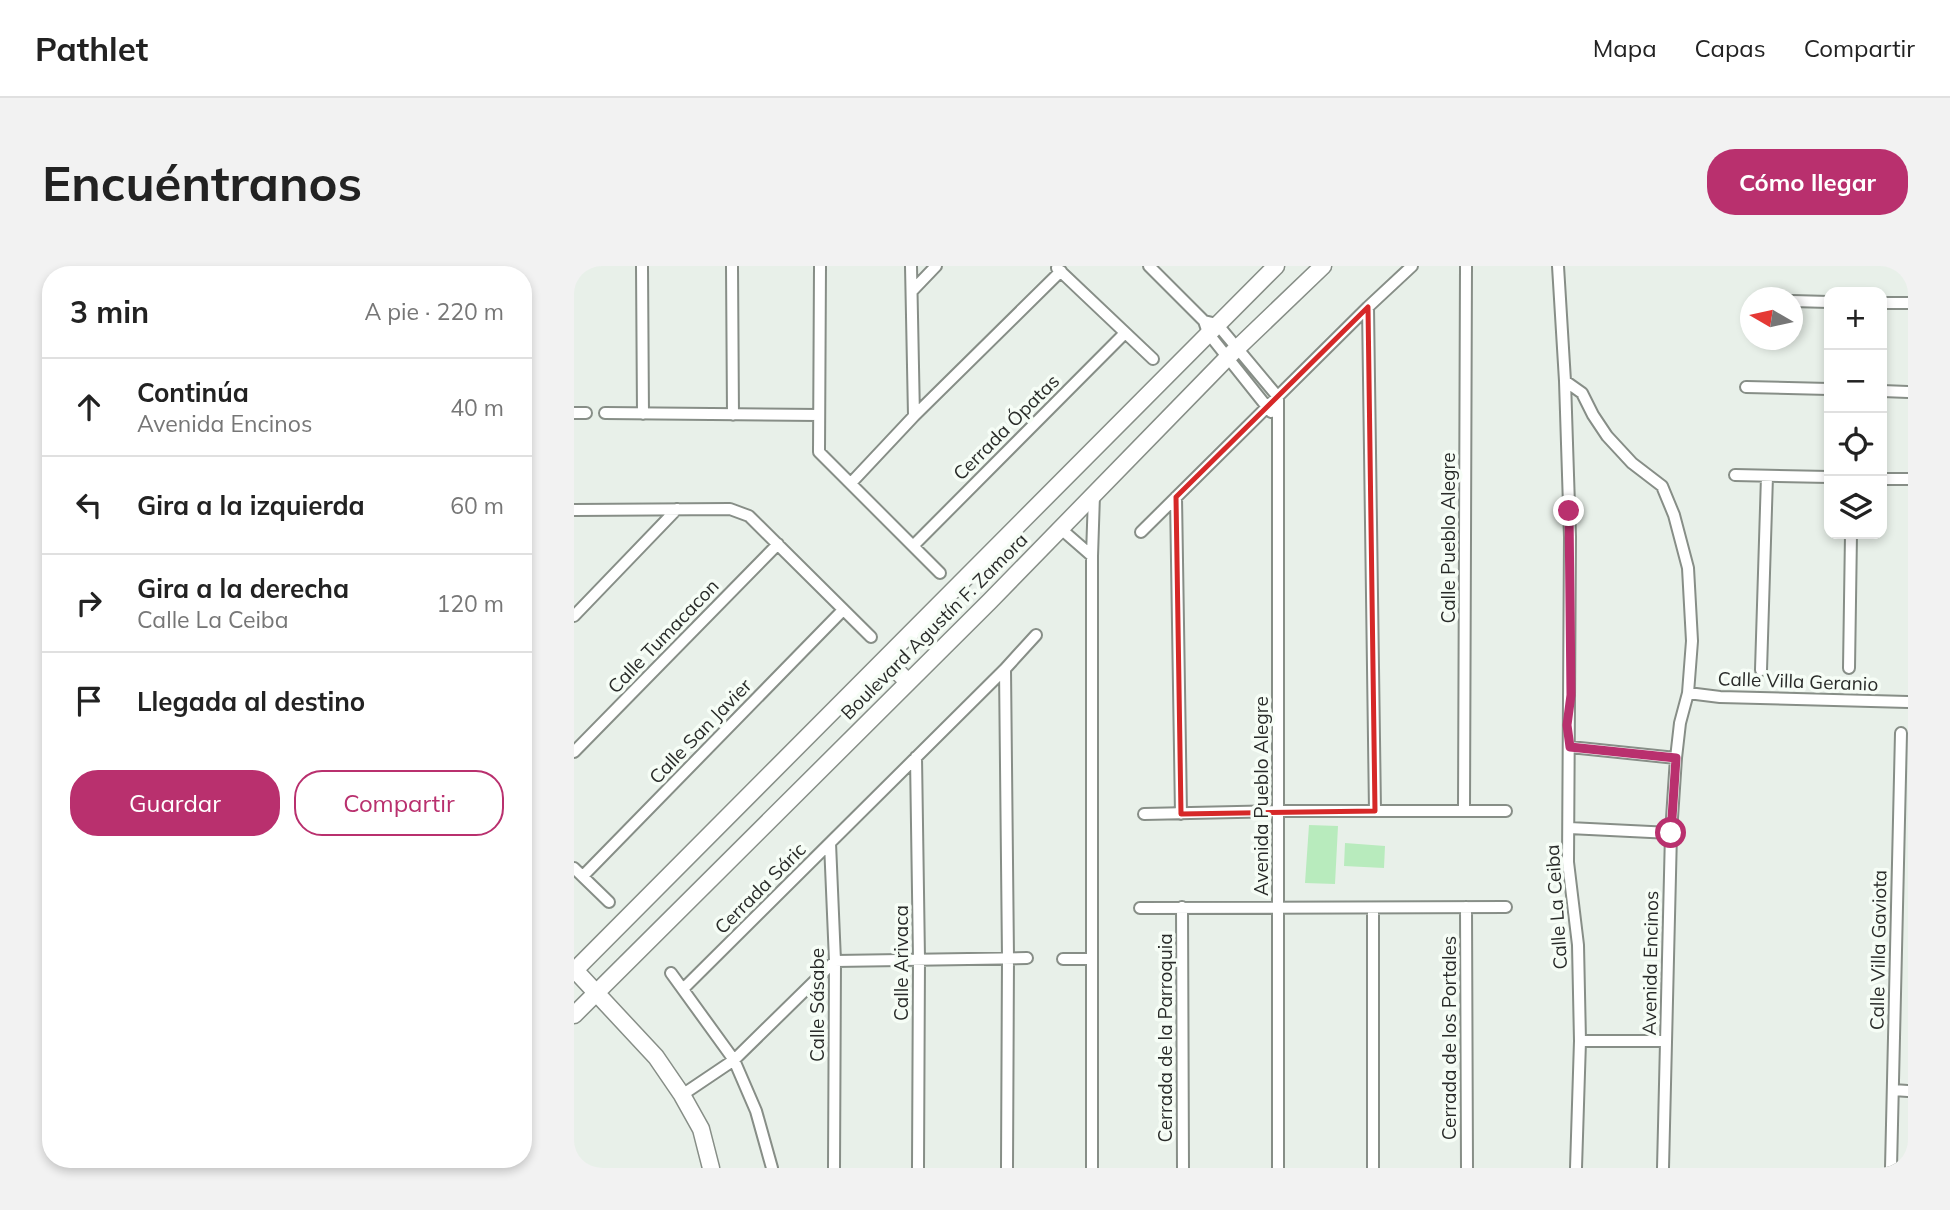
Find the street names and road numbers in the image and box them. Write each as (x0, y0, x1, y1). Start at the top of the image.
street label: Cerrada Ópatas (948, 369, 1064, 485)
street label: Calle Pueblo Alegre (1436, 452, 1460, 624)
street label: Boulevard Agustín F. Zamora (836, 528, 1032, 724)
street label: Calle Tumacacon (602, 574, 724, 698)
street label: Calle Villa Geranio (1717, 666, 1879, 696)
street label: Calle San Javier (644, 673, 756, 789)
street label: Avenida Pueblo Alegre (1249, 696, 1273, 896)
street label: Cerrada Sáric (709, 837, 811, 939)
street label: Calle La Ceiba (1540, 844, 1572, 970)
street label: Calle Villa Gaviota (1865, 870, 1891, 1030)
street label: Avenida Encinos (1637, 890, 1663, 1036)
street label: Calle Arivaca (889, 905, 913, 1021)
street label: Cerrada de la Parroquia (1153, 933, 1177, 1143)
street label: Cerrada de los Portales (1437, 936, 1461, 1140)
street label: Calle Sásabe (805, 948, 829, 1062)

